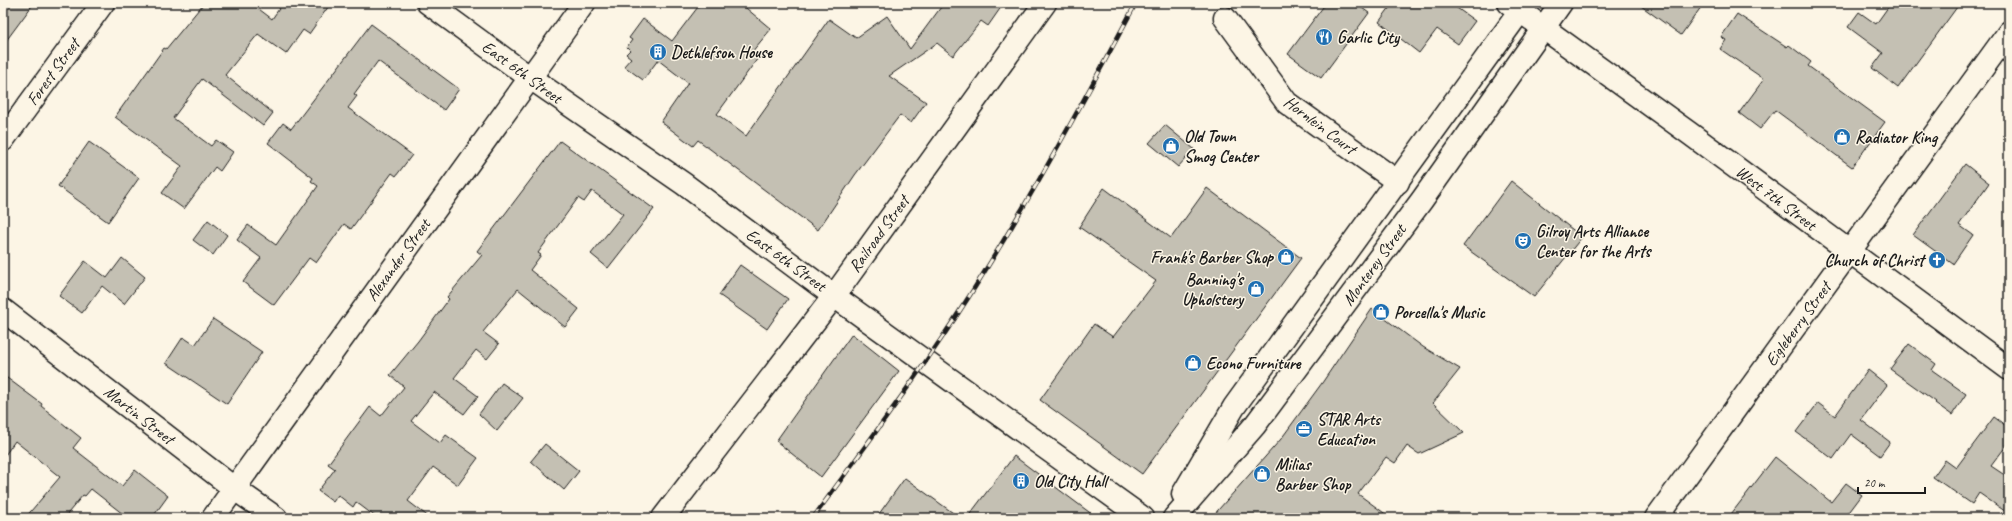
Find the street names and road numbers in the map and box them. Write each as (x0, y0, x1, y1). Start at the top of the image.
street label: Forest Street (22, 33, 86, 110)
street label: East 6th Street (478, 36, 568, 109)
street label: Hornlein Court (1280, 91, 1362, 160)
street label: West 7th Street (1732, 161, 1822, 236)
street label: Railroad Street (844, 190, 915, 277)
street label: Alexander Street (361, 213, 436, 305)
street label: Monterey Street (1337, 218, 1412, 310)
street label: East 6th Street (742, 224, 832, 297)
street label: Eigleberry Street (1760, 276, 1837, 370)
street label: Martin Street (100, 381, 180, 450)

